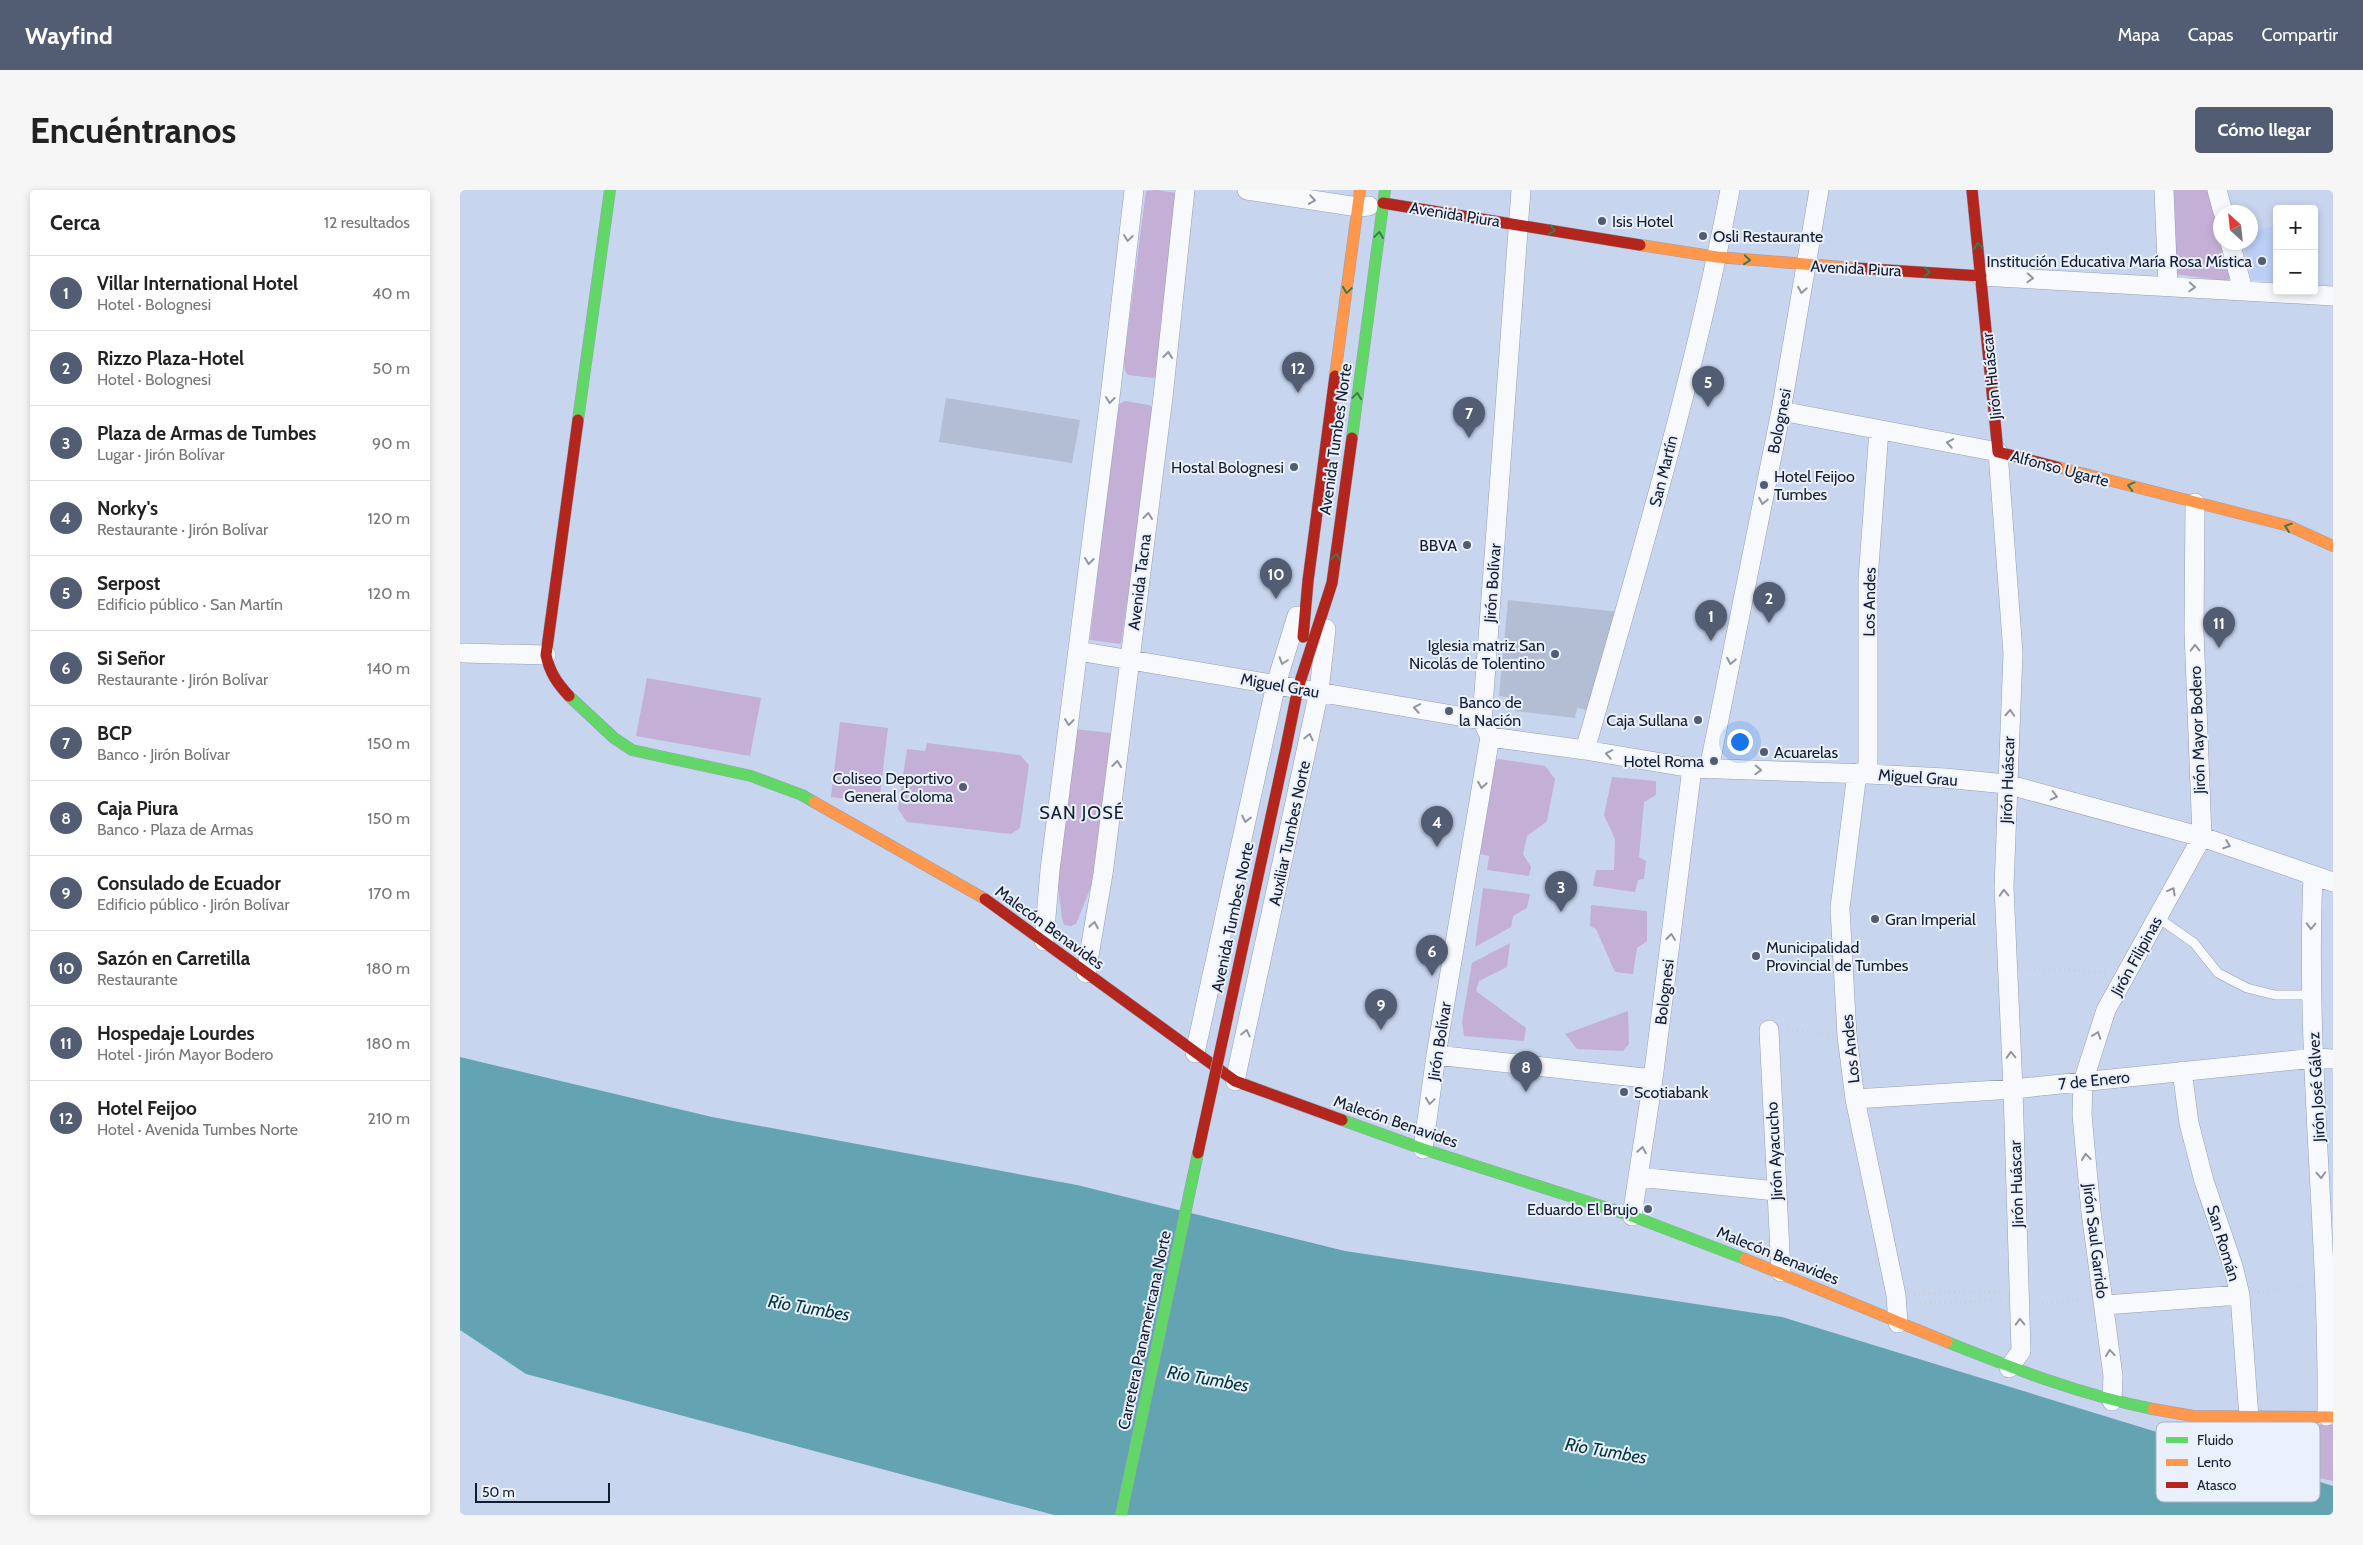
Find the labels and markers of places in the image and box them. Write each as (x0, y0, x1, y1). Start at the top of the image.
place label: Isis Hotel (1612, 212, 1673, 231)
marker: Isis Hotel (1596, 215, 1608, 227)
place label: Osli Restaurante (1713, 227, 1823, 246)
marker: Osli Restaurante (1697, 230, 1709, 242)
place label: Institución Educativa María Rosa Mística (1987, 252, 2252, 271)
marker: Institución Educativa María Rosa Mística (2256, 255, 2268, 267)
pin: 12 (1282, 352, 1314, 393)
pin: 5 (1692, 366, 1724, 407)
pin: 7 (1453, 397, 1485, 438)
place label: Hostal Bolognesi (1171, 458, 1284, 477)
marker: Hostal Bolognesi (1288, 461, 1300, 473)
place label: Hotel Feijoo Tumbes (1774, 467, 1855, 504)
marker: Hotel Feijoo Tumbes (1758, 479, 1770, 491)
place label: BBVA (1419, 536, 1457, 555)
marker: BBVA (1461, 539, 1473, 551)
pin: 10 (1260, 558, 1292, 599)
pin: 2 (1753, 582, 1785, 623)
pin: 1 (1695, 600, 1727, 641)
pin: 11 (2203, 607, 2235, 648)
place label: Iglesia matriz San Nicolás de Tolentino (1409, 636, 1545, 673)
marker: Iglesia matriz San Nicolás de Tolentino (1549, 648, 1561, 660)
place label: Banco de la Nación (1459, 693, 1522, 730)
marker: Banco de la Nación (1443, 705, 1455, 717)
place label: Caja Sullana (1606, 711, 1688, 730)
marker: Caja Sullana (1692, 714, 1704, 726)
place label: Acuarelas (1774, 743, 1839, 762)
marker: Acuarelas (1758, 746, 1770, 758)
place label: Hotel Roma (1623, 752, 1704, 771)
marker: Hotel Roma (1708, 755, 1720, 767)
place label: Coliseo Deportivo General Coloma (832, 769, 953, 806)
marker: Coliseo Deportivo General Coloma (957, 781, 969, 793)
pin: 4 (1421, 806, 1453, 847)
pin: 3 (1545, 871, 1577, 912)
place label: Gran Imperial (1885, 910, 1976, 929)
marker: Gran Imperial (1869, 913, 1881, 925)
pin: 6 (1416, 935, 1448, 976)
place label: Municipalidad Provincial de Tumbes (1766, 938, 1909, 975)
marker: Municipalidad Provincial de Tumbes (1750, 950, 1762, 962)
pin: 9 (1365, 989, 1397, 1030)
pin: 8 (1510, 1051, 1542, 1092)
place label: Scotiabank (1634, 1083, 1709, 1102)
marker: Scotiabank (1618, 1086, 1630, 1098)
place label: Eduardo El Brujo (1527, 1200, 1638, 1219)
marker: Eduardo El Brujo (1642, 1203, 1654, 1215)

